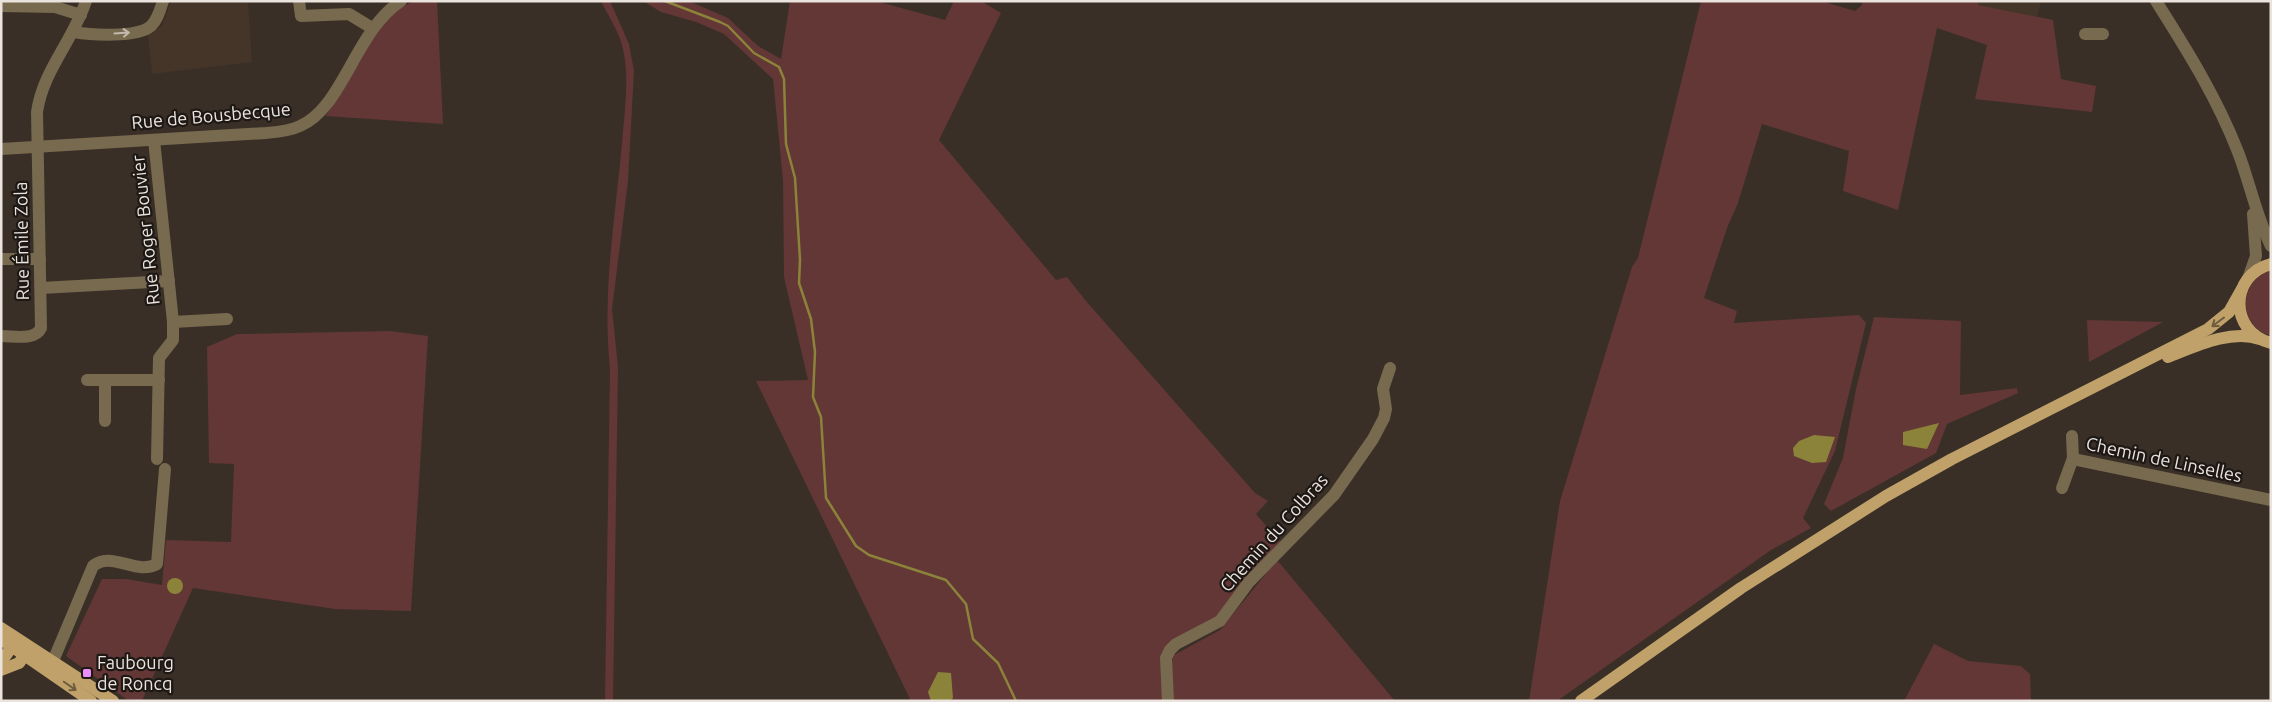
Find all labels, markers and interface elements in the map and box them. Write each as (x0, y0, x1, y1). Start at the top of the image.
one-way arrow (114, 28, 130, 37)
street label: Rue de Bousbecque (130, 98, 291, 132)
street label: Rue Roger Bouvier (127, 154, 163, 306)
street label: Rue Émile Zola (9, 181, 32, 301)
one-way arrow (2211, 317, 2225, 327)
street label: Chemin de Linselles (2084, 433, 2244, 485)
street label: Chemin du Colbras (1215, 469, 1331, 595)
place label: Faubourg de Roncq (97, 652, 174, 693)
marker: Faubourg de Roncq (81, 667, 93, 679)
one-way arrow (63, 681, 77, 691)

